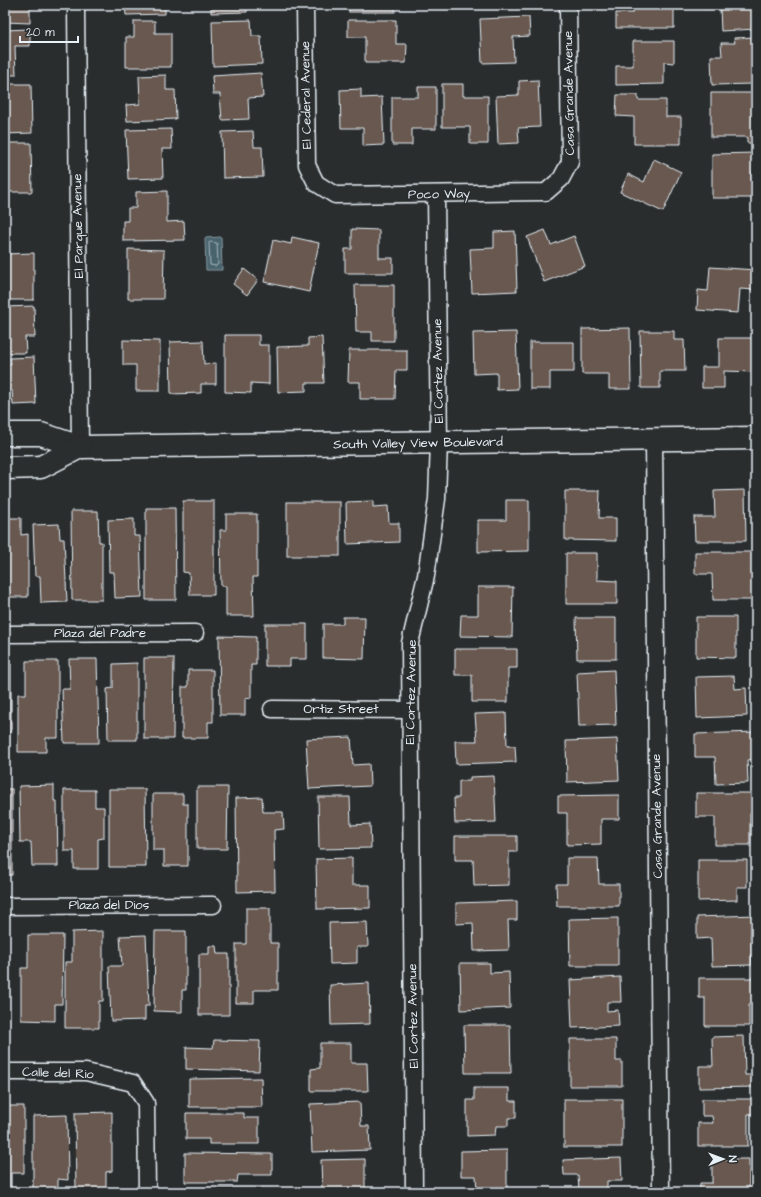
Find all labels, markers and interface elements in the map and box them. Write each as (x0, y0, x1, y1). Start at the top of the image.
scale bar (20, 18, 78, 44)
text: 20 m (26, 24, 55, 41)
street label: Casa Grande Avenue (559, 31, 579, 155)
street label: El Cederal Avenue (296, 41, 316, 149)
street label: El Parque Avenue (68, 173, 88, 279)
street label: Poco Way (408, 184, 470, 205)
street label: El Cortez Avenue (428, 318, 448, 424)
street label: South Valley View Boulevard (333, 433, 503, 454)
street label: Plaza del Padre (54, 624, 146, 642)
street label: El Cortez Avenue (401, 639, 421, 745)
street label: Ortiz Street (304, 700, 379, 718)
street label: Casa Grande Avenue (647, 754, 667, 878)
street label: Plaza del Dios (69, 896, 150, 914)
street label: El Cortez Avenue (403, 963, 423, 1069)
street label: Calle del Rio (22, 1063, 95, 1083)
north arrow (703, 1139, 743, 1179)
text: N (725, 1155, 740, 1163)

